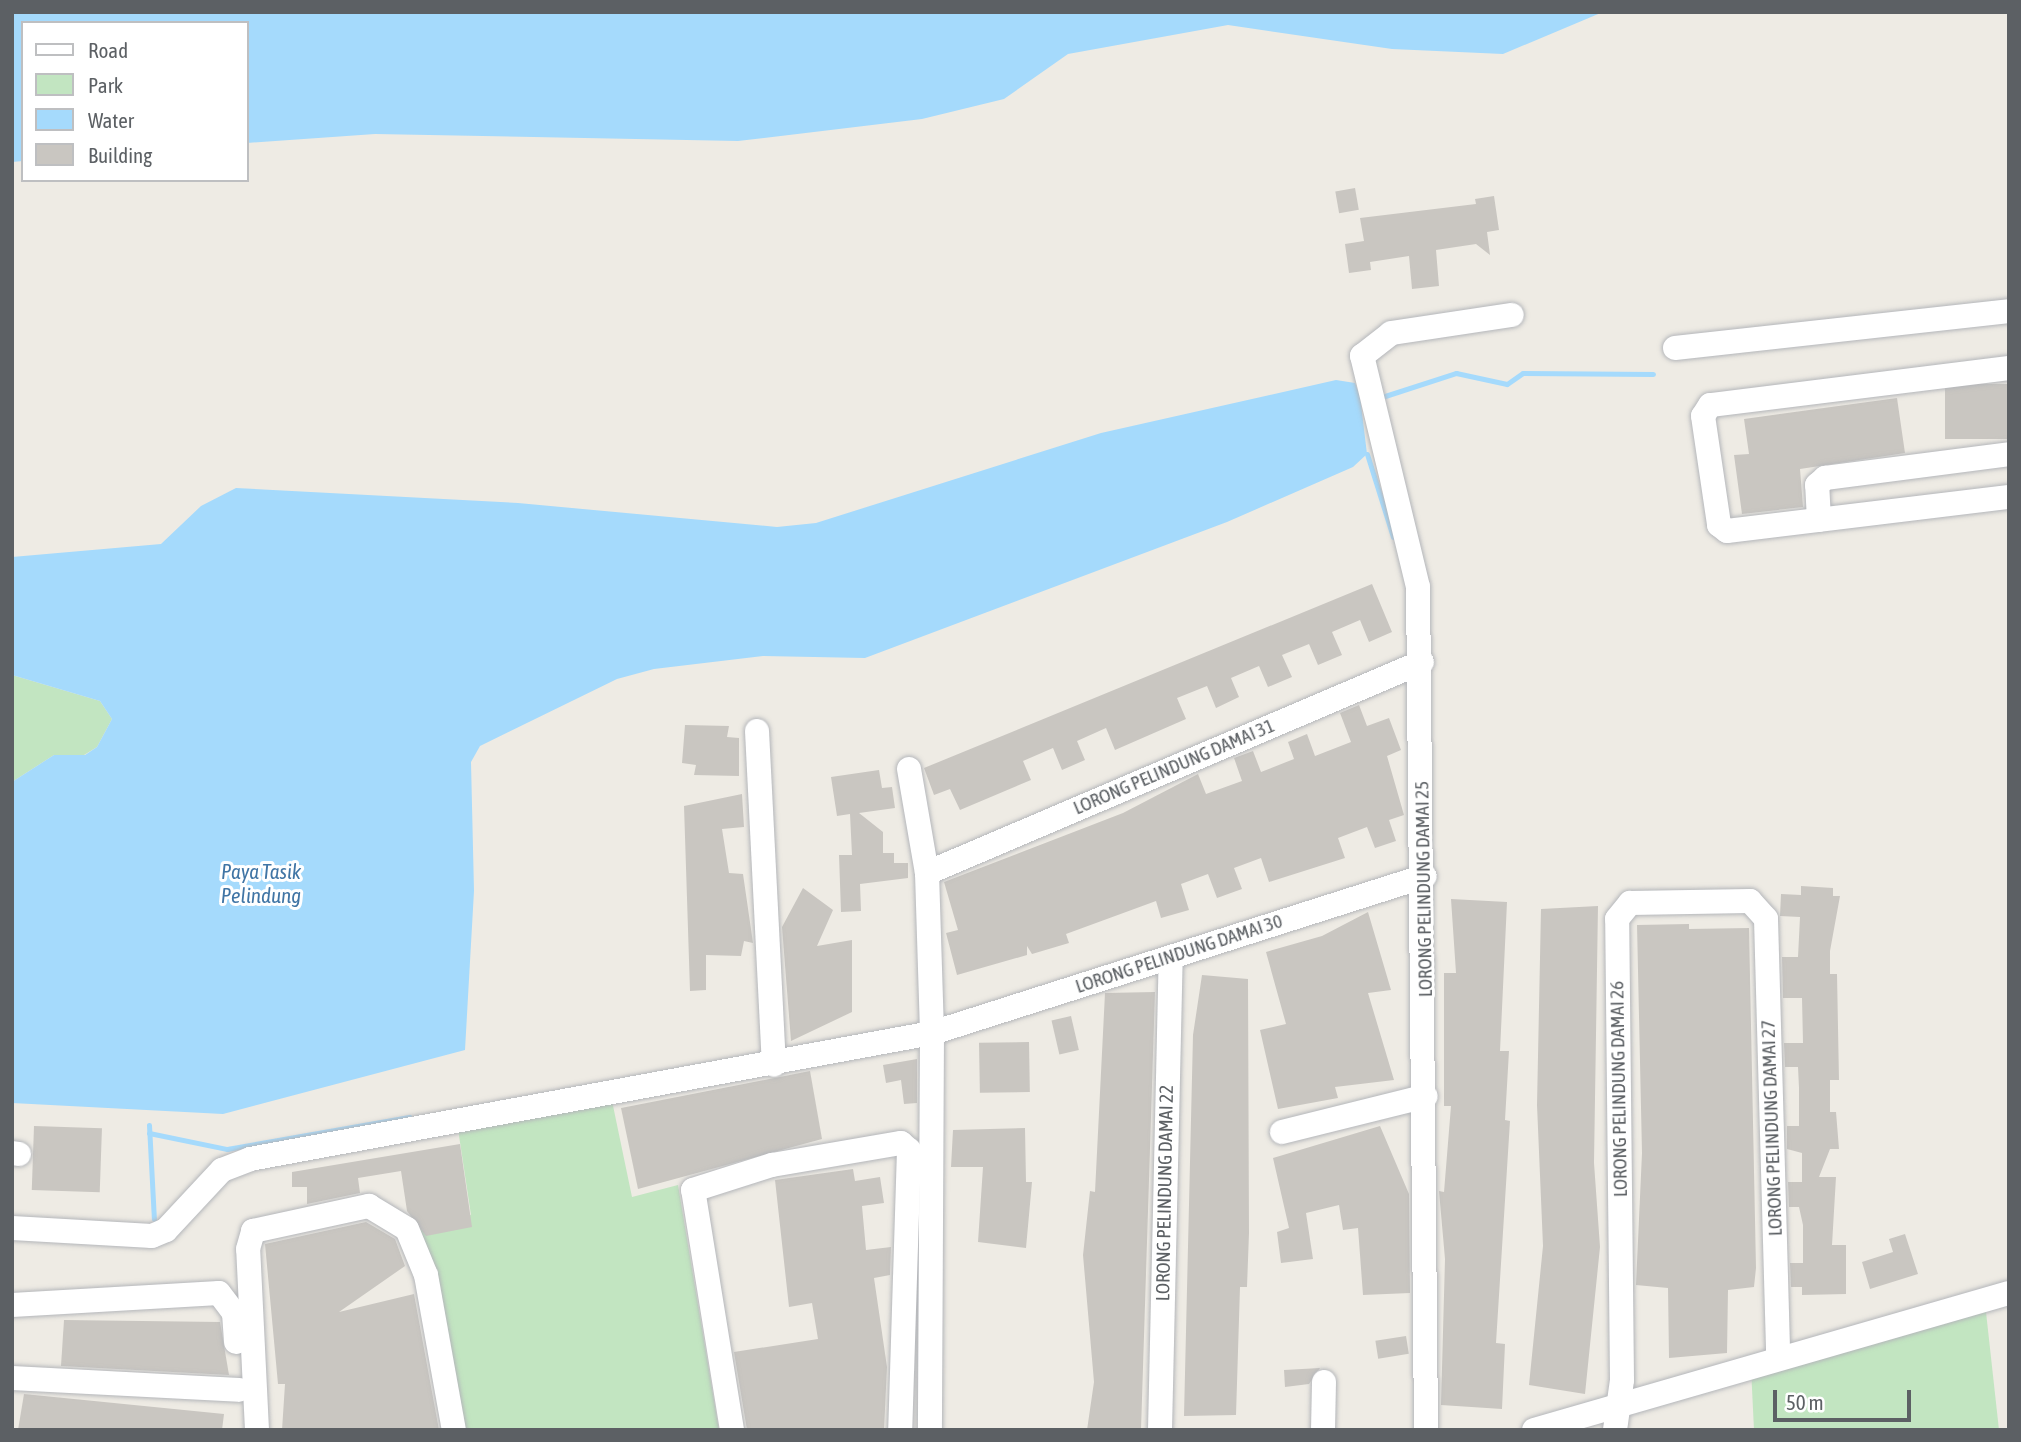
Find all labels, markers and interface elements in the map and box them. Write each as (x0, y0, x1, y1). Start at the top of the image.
legend (21, 21, 248, 182)
text: Road (88, 38, 128, 62)
text: Park (88, 73, 123, 97)
text: Water (88, 108, 134, 132)
text: Building (88, 143, 152, 167)
street label: LORONG PELINDUNG DAMAI 31 (1070, 714, 1278, 820)
street label: LORONG PELINDUNG DAMAI 25 (1411, 781, 1437, 997)
water label: Paya Tasik Pelindung (221, 858, 301, 908)
street label: LORONG PELINDUNG DAMAI 30 (1073, 910, 1285, 998)
street label: LORONG PELINDUNG DAMAI 26 (1606, 981, 1632, 1197)
street label: LORONG PELINDUNG DAMAI 27 (1757, 1020, 1787, 1236)
street label: LORONG PELINDUNG DAMAI 22 (1152, 1085, 1178, 1301)
scale bar (1776, 1376, 1914, 1420)
text: 50 m (1786, 1390, 1824, 1414)

